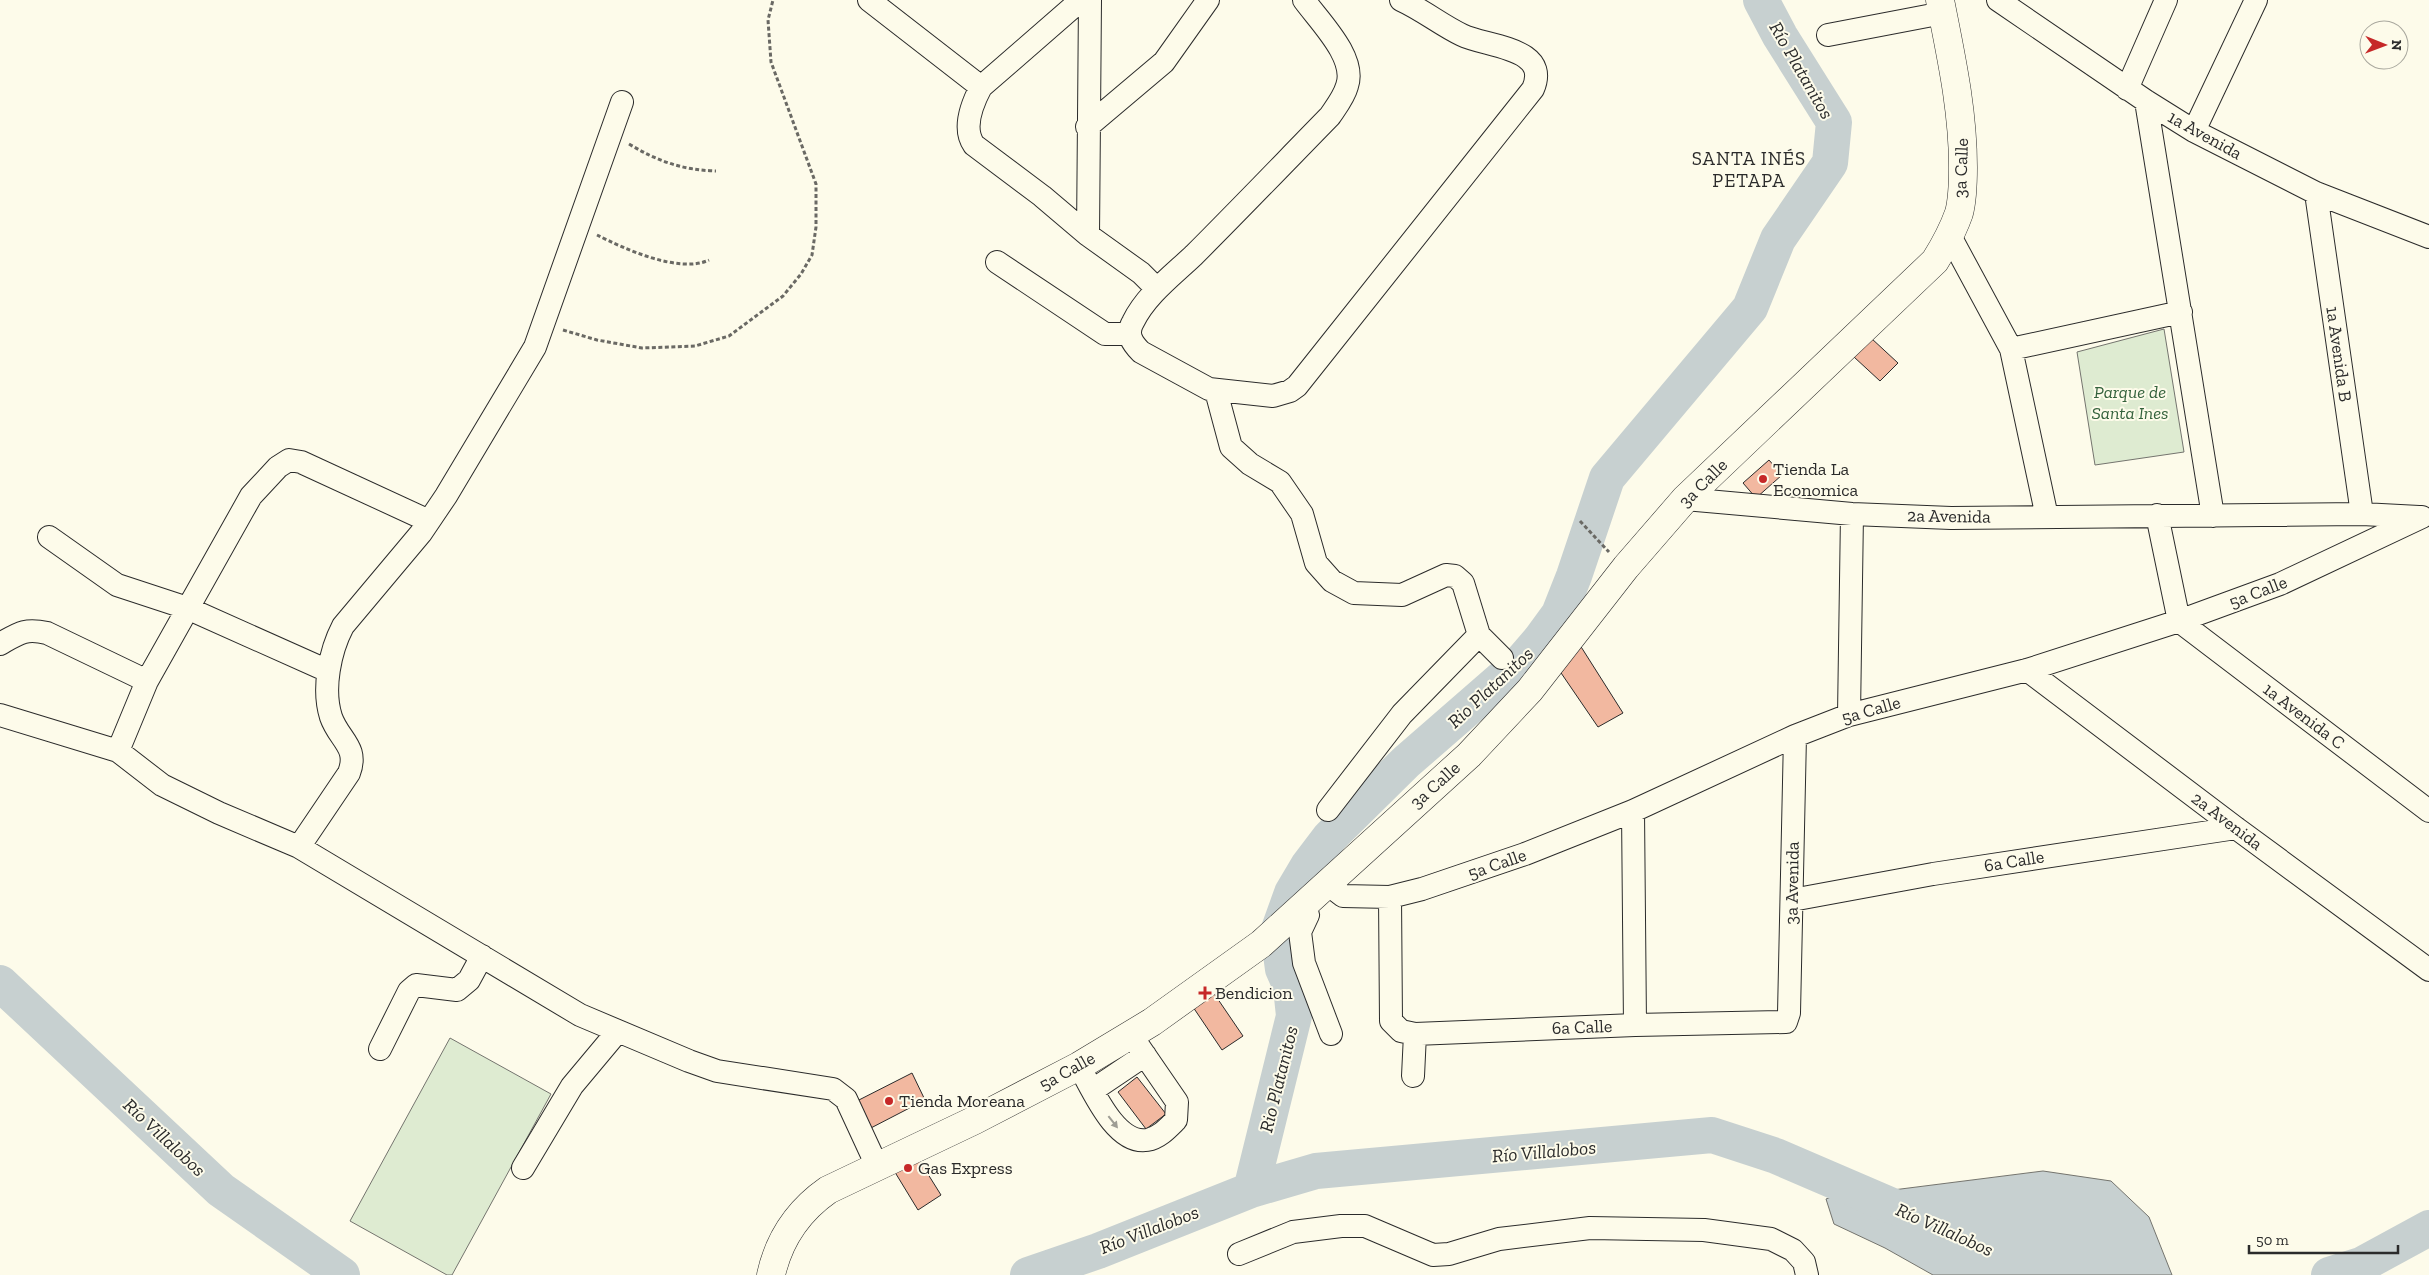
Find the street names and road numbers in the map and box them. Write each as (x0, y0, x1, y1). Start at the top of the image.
street label: 1a Avenida (2164, 106, 2246, 164)
street label: 3a Calle (1949, 138, 1973, 198)
street label: 1a Avenida B (2321, 305, 2357, 403)
street label: 3a Calle (1674, 454, 1732, 512)
street label: 2a Avenida (1907, 504, 1991, 528)
street label: 5a Calle (2226, 571, 2290, 613)
street label: 1a Avenida C (2259, 678, 2349, 754)
street label: 5a Calle (1839, 691, 1903, 729)
street label: 3a Calle (1405, 757, 1465, 813)
street label: 2a Avenida (2187, 787, 2267, 855)
street label: 3a Avenida (1780, 841, 1804, 925)
street label: 5a Calle (1465, 844, 1529, 884)
street label: 6a Calle (1982, 845, 2046, 877)
street label: 6a Calle (1551, 1015, 1613, 1039)
street label: 5a Calle (1035, 1047, 1099, 1095)

